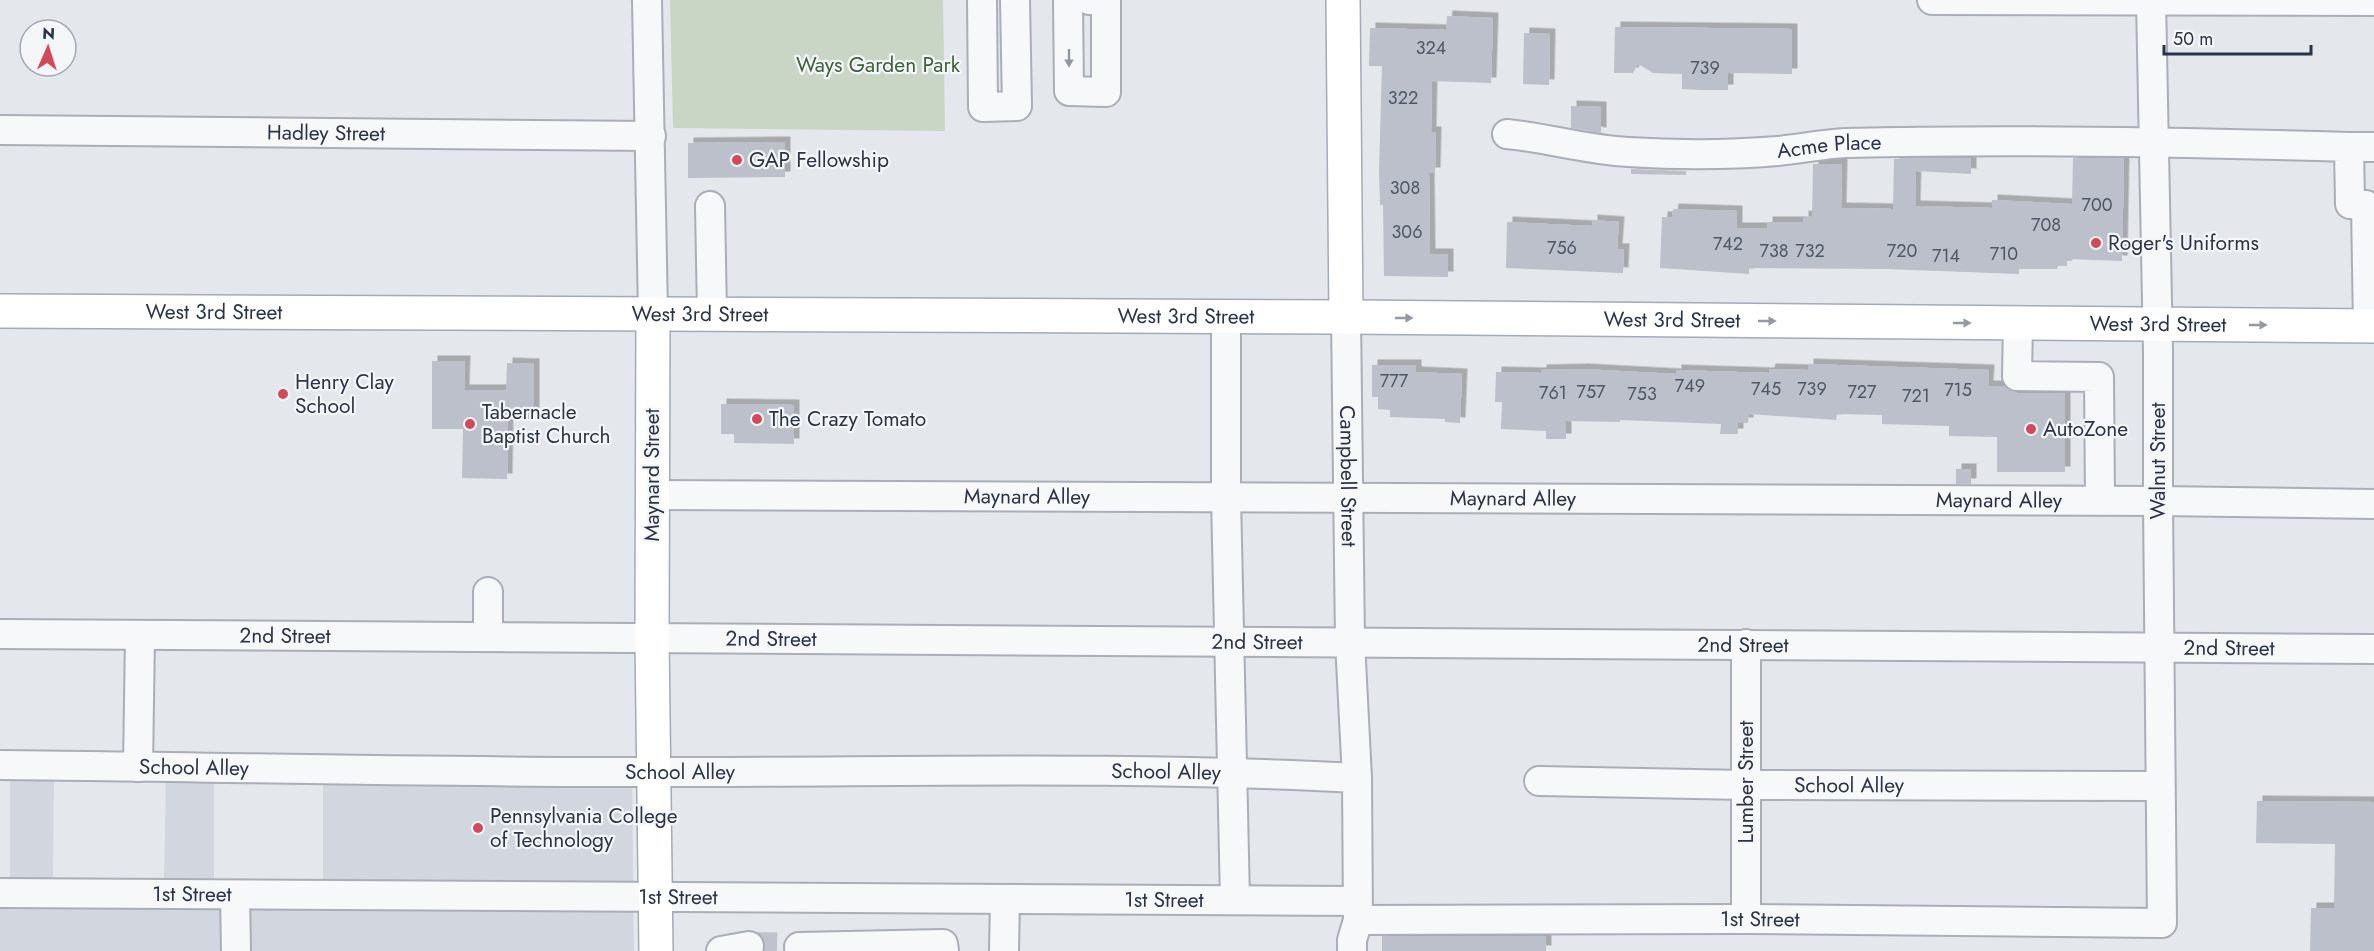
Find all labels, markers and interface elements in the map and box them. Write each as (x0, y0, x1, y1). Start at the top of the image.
north arrow (18, 18, 78, 78)
scale bar (2164, 18, 2311, 56)
text: N (42, 22, 56, 45)
text: 50 m (2173, 26, 2213, 52)
house number: 324 (1416, 35, 1446, 61)
one-way arrow (1064, 49, 1074, 68)
park label: Ways Garden Park (796, 50, 961, 80)
house number: 739 (1690, 55, 1720, 81)
house number: 322 (1388, 85, 1418, 111)
street label: Hadley Street (267, 117, 385, 149)
street label: Acme Place (1775, 127, 1882, 166)
place label: GAP Fellowship (749, 145, 889, 175)
marker: GAP Fellowship (730, 153, 744, 167)
house number: 308 (1390, 175, 1420, 201)
house number: 700 (2081, 192, 2113, 218)
house number: 708 (2031, 212, 2061, 238)
house number: 306 (1392, 219, 1423, 245)
place label: Roger's Uniforms (2108, 228, 2259, 258)
house number: 742 (1713, 231, 1743, 257)
house number: 756 (1547, 235, 1577, 261)
marker: Roger's Uniforms (2089, 236, 2103, 250)
house number: 738 (1759, 238, 1789, 264)
house number: 732 (1795, 238, 1825, 264)
house number: 720 (1887, 238, 1917, 264)
house number: 710 (1990, 241, 2018, 267)
house number: 714 (1932, 243, 1960, 269)
street label: West 3rd Street (145, 297, 283, 327)
street label: West 3rd Street (631, 299, 769, 329)
street label: West 3rd Street (1117, 301, 1255, 332)
street label: West 3rd Street (1603, 304, 1741, 335)
street label: West 3rd Street (2089, 309, 2227, 340)
one-way arrow (1395, 313, 1414, 323)
one-way arrow (1758, 316, 1777, 326)
one-way arrow (1953, 318, 1972, 328)
one-way arrow (2249, 320, 2268, 330)
place label: Henry Clay School (295, 367, 394, 421)
house number: 777 (1380, 368, 1409, 394)
house number: 749 (1675, 373, 1705, 399)
house number: 745 (1751, 376, 1781, 402)
house number: 739 (1797, 376, 1827, 402)
house number: 715 (1944, 377, 1972, 403)
house number: 757 (1576, 379, 1606, 405)
house number: 727 (1847, 379, 1877, 405)
house number: 761 (1539, 380, 1567, 406)
house number: 753 (1627, 381, 1657, 407)
house number: 721 (1902, 383, 1930, 409)
marker: Henry Clay School (276, 387, 290, 401)
place label: Tabernacle Baptist Church (482, 397, 610, 451)
street label: Walnut Street (2143, 402, 2173, 520)
place label: The Crazy Tomato (769, 404, 926, 434)
street label: Campbell Street (1332, 405, 1364, 547)
street label: Maynard Street (637, 409, 667, 541)
marker: The Crazy Tomato (750, 412, 764, 426)
place label: AutoZone (2043, 414, 2128, 444)
marker: Tabernacle Baptist Church (463, 417, 477, 431)
marker: AutoZone (2024, 422, 2038, 436)
street label: Maynard Alley (964, 481, 1091, 512)
street label: Maynard Alley (1450, 483, 1577, 514)
street label: Maynard Alley (1936, 485, 2063, 516)
street label: 2nd Street (239, 621, 331, 651)
street label: 2nd Street (725, 624, 817, 654)
street label: 2nd Street (1211, 627, 1303, 657)
street label: 2nd Street (1697, 630, 1789, 660)
street label: 2nd Street (2183, 633, 2275, 663)
street label: Lumber Street (1731, 721, 1761, 843)
street label: School Alley (139, 752, 250, 783)
street label: School Alley (1111, 756, 1222, 788)
street label: School Alley (625, 757, 736, 787)
street label: School Alley (1794, 770, 1905, 800)
place label: Pennsylvania College of Technology (490, 801, 678, 855)
marker: Pennsylvania College of Technology (471, 821, 485, 835)
street label: 1st Street (152, 879, 232, 909)
street label: 1st Street (638, 882, 718, 912)
street label: 1st Street (1124, 885, 1204, 915)
street label: 1st Street (1720, 904, 1800, 935)

